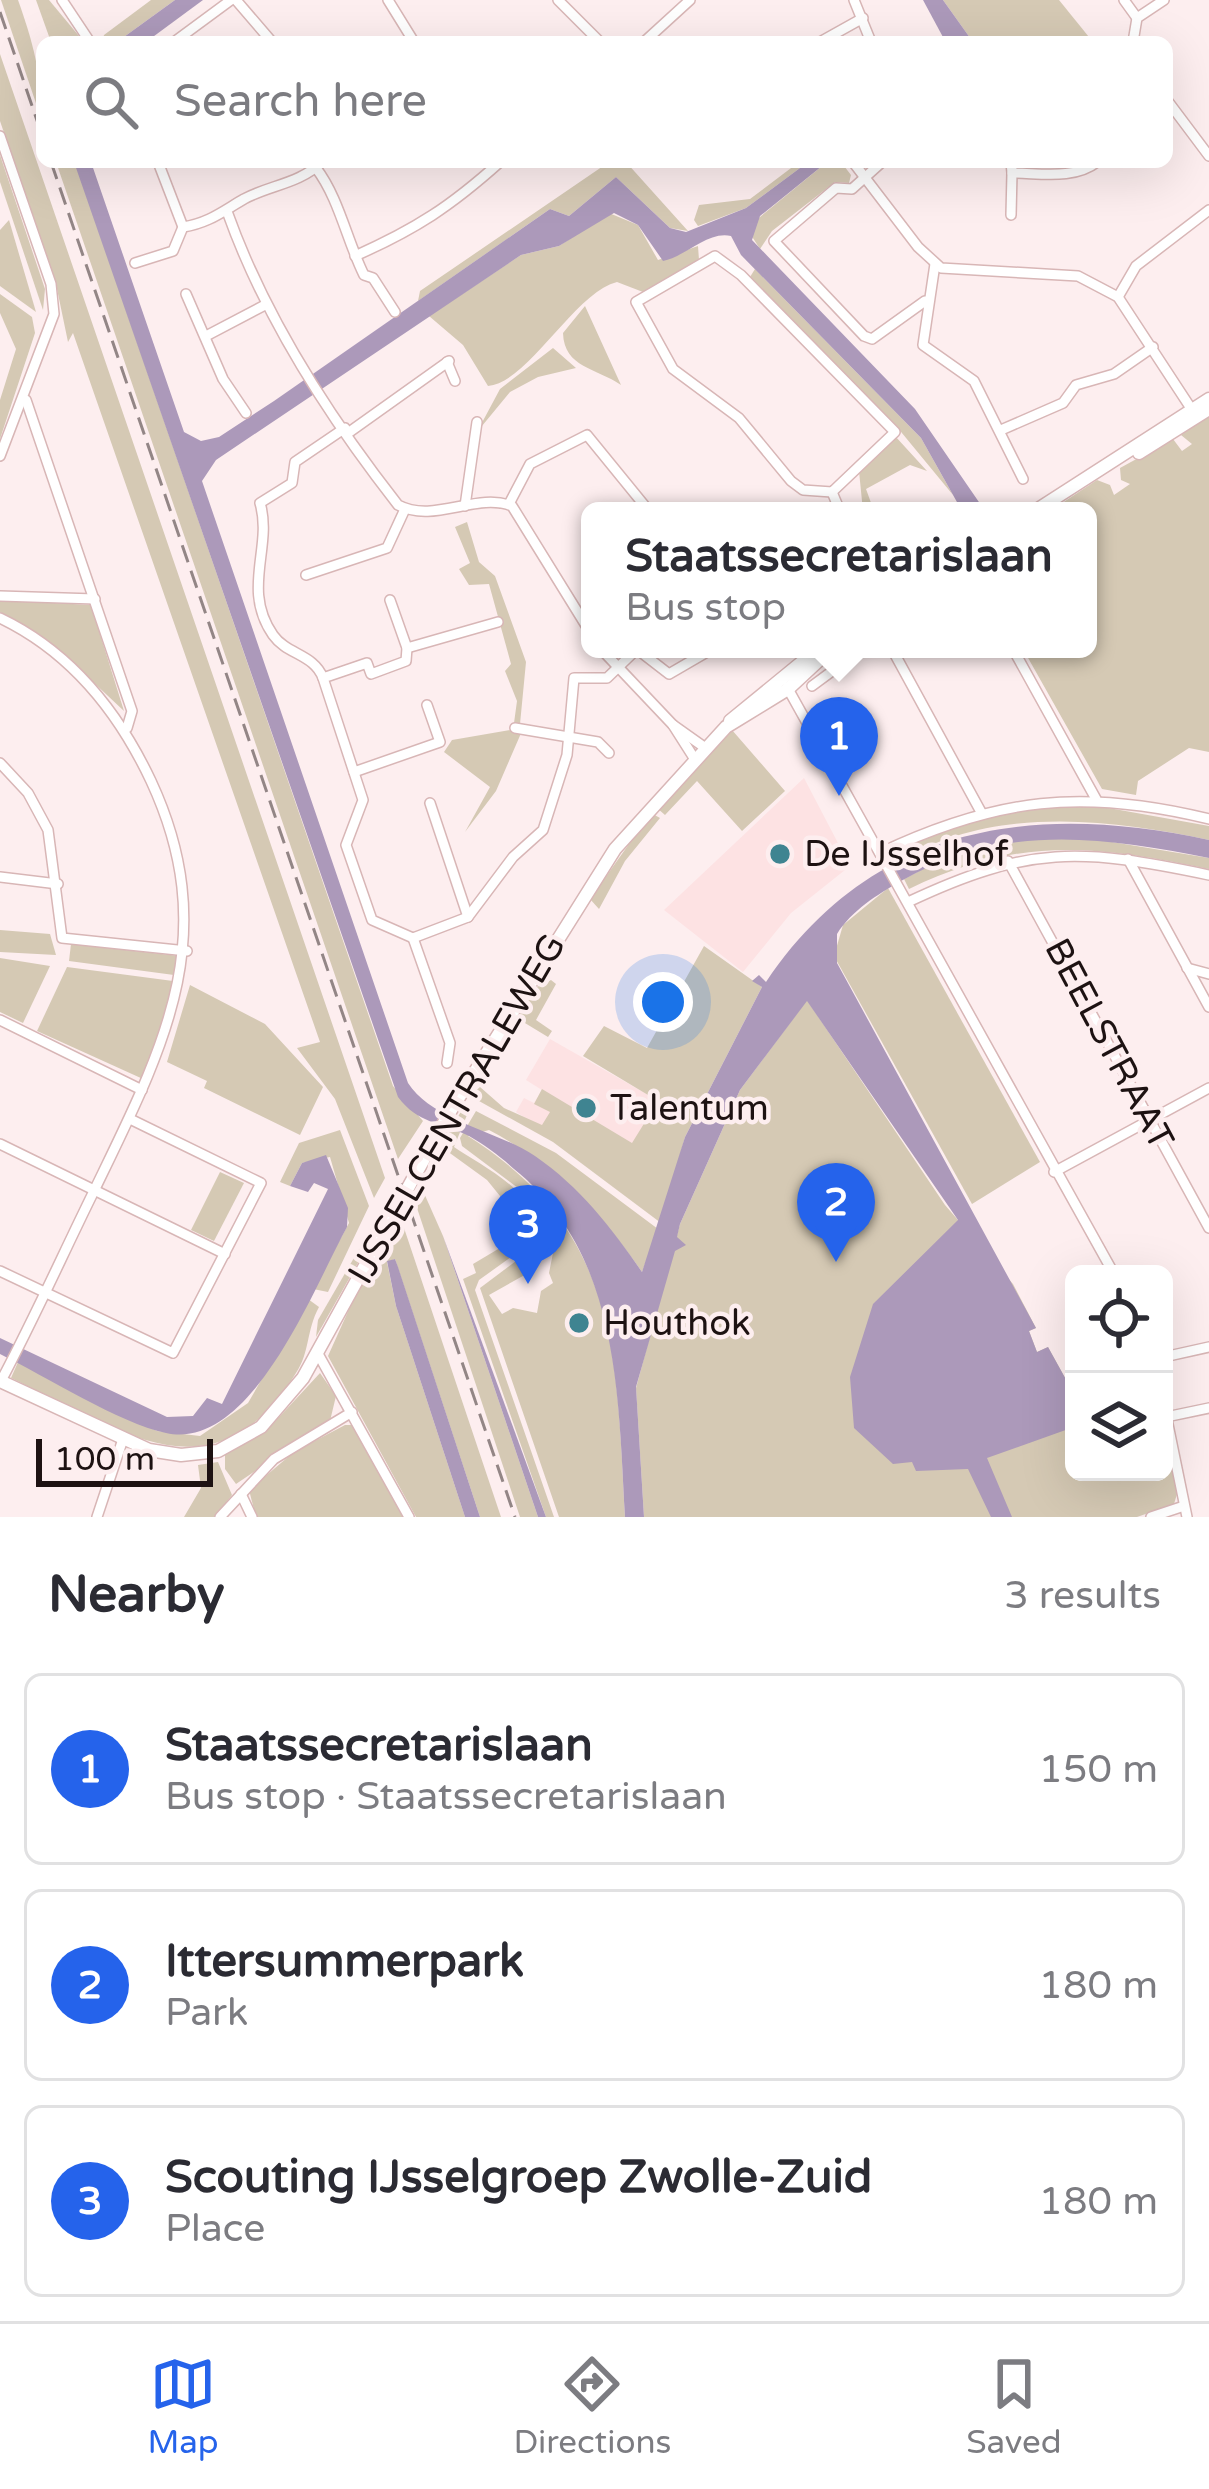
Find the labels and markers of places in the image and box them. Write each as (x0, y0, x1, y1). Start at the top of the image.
pin: 1 (800, 697, 878, 796)
place label: De IJsselhof (804, 833, 1009, 876)
marker: De IJsselhof (767, 841, 793, 867)
place label: Talentum (610, 1087, 769, 1130)
marker: Talentum (573, 1095, 599, 1121)
pin: 2 (797, 1163, 875, 1262)
pin: 3 (489, 1185, 567, 1284)
place label: Houthok (603, 1302, 751, 1345)
marker: Houthok (566, 1310, 592, 1336)

